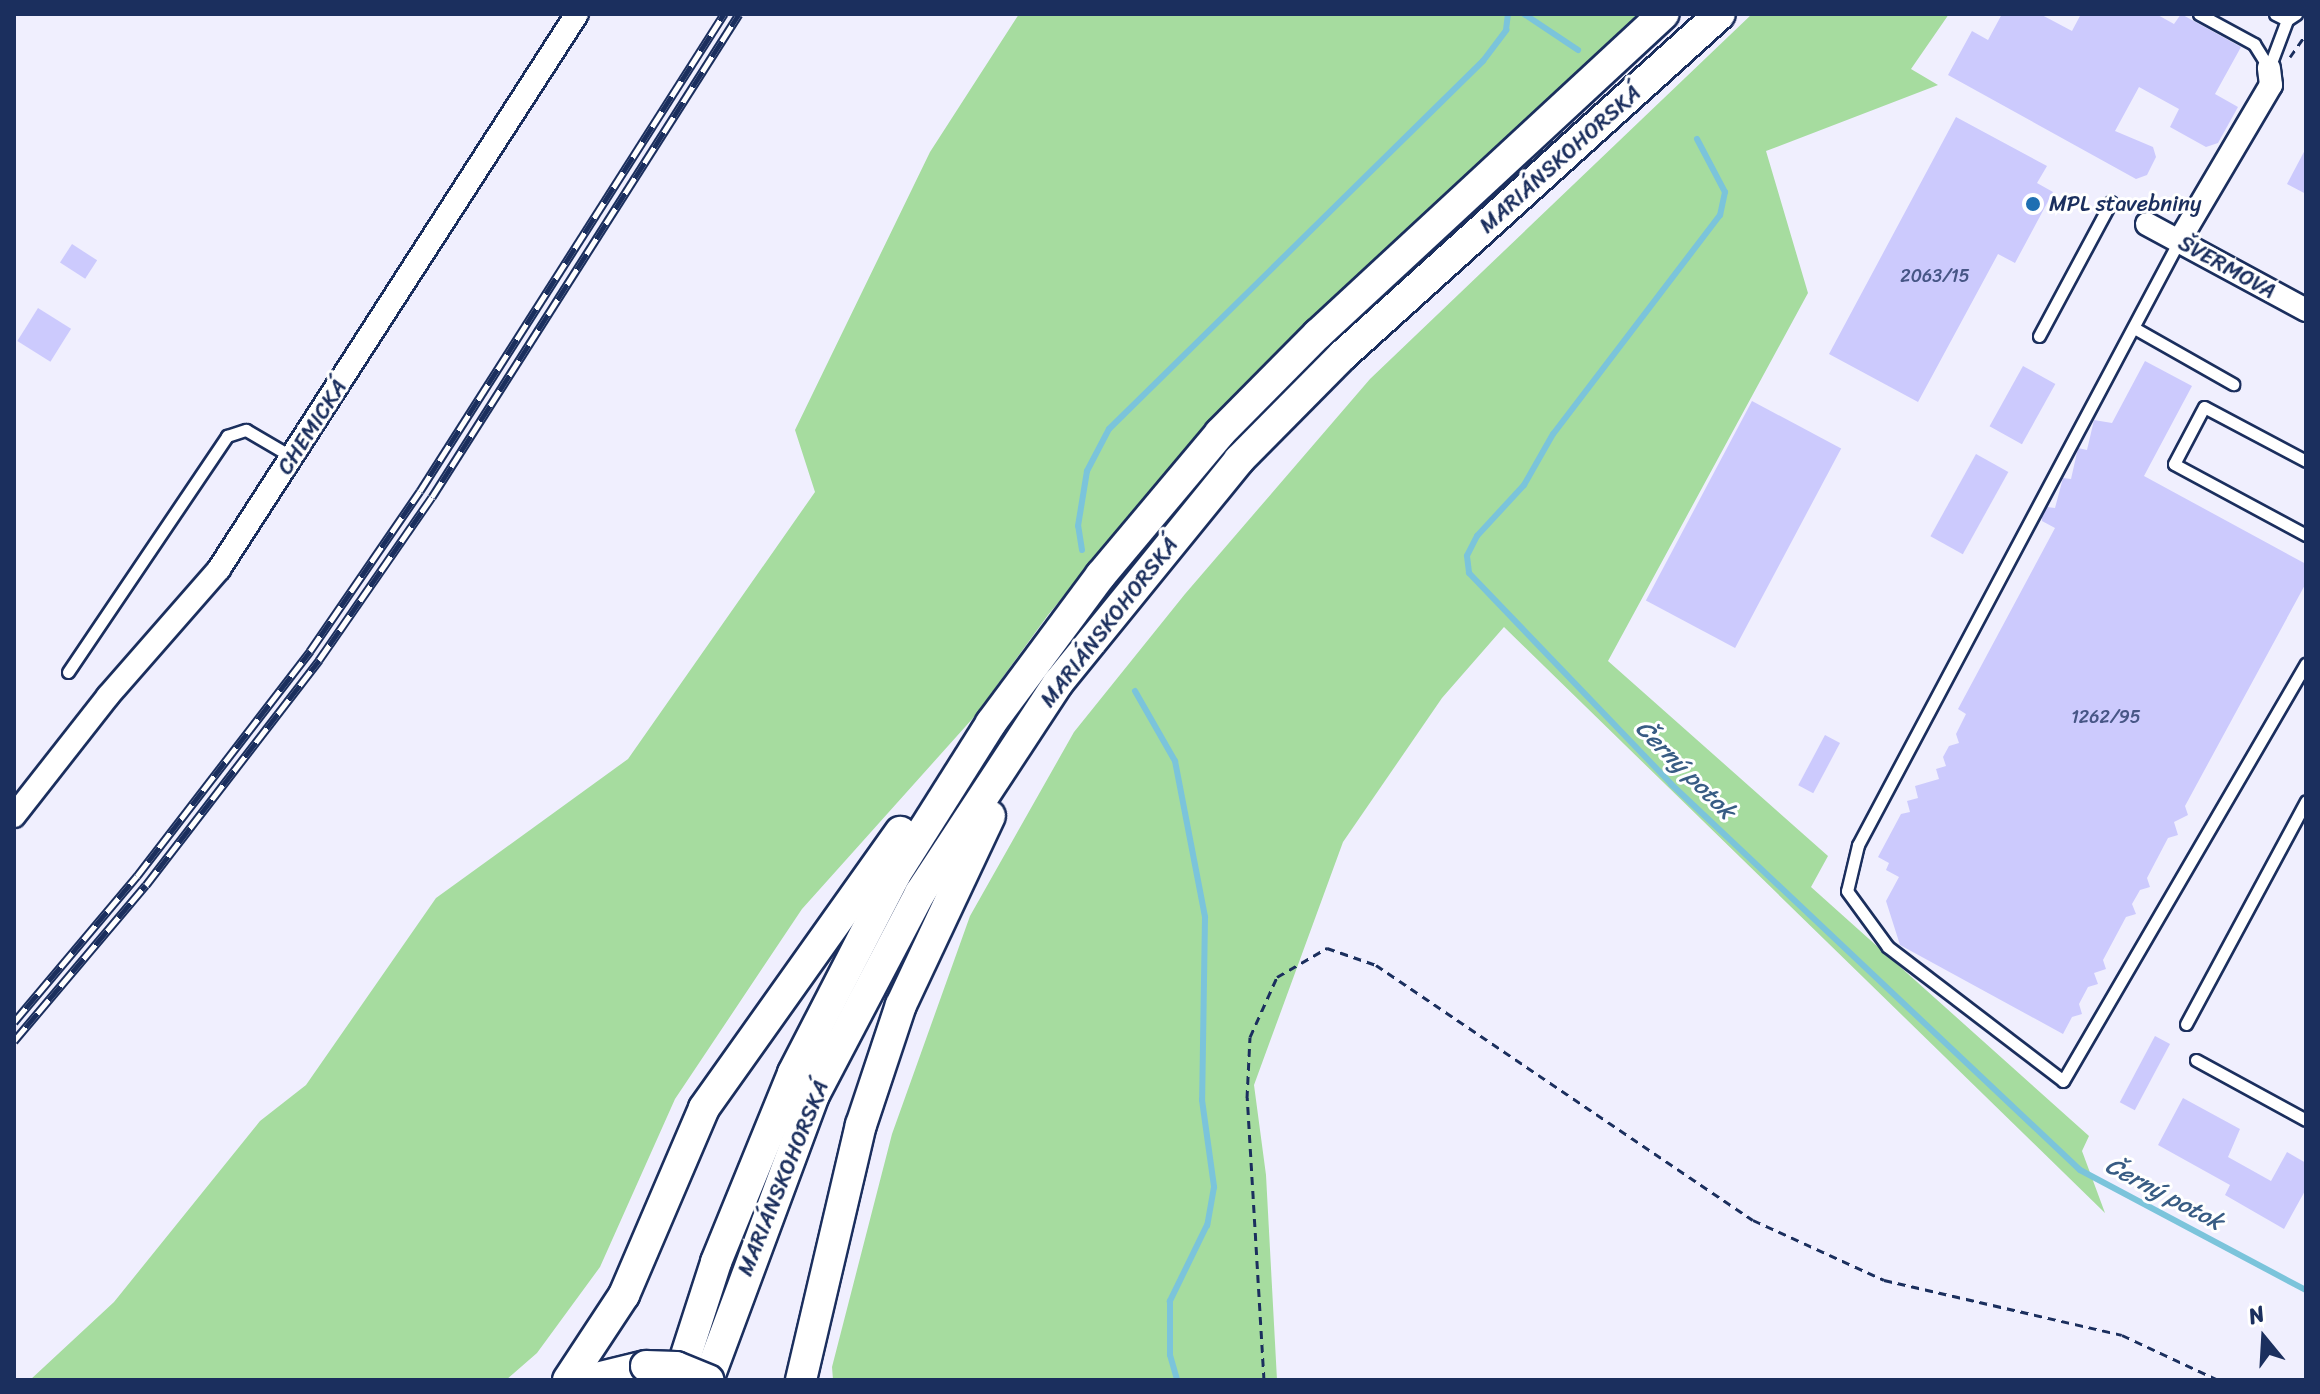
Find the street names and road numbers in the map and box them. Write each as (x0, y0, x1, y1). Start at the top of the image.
street label: MARIÁNSKOHORSKÁ (1474, 79, 1646, 239)
street label: ŠVERMOVA (2174, 230, 2280, 304)
street label: CHEMICKÁ (272, 375, 352, 479)
street label: MARIÁNSKOHORSKÁ (1034, 532, 1184, 712)
street label: MARIÁNSKOHORSKÁ (732, 1076, 834, 1280)

